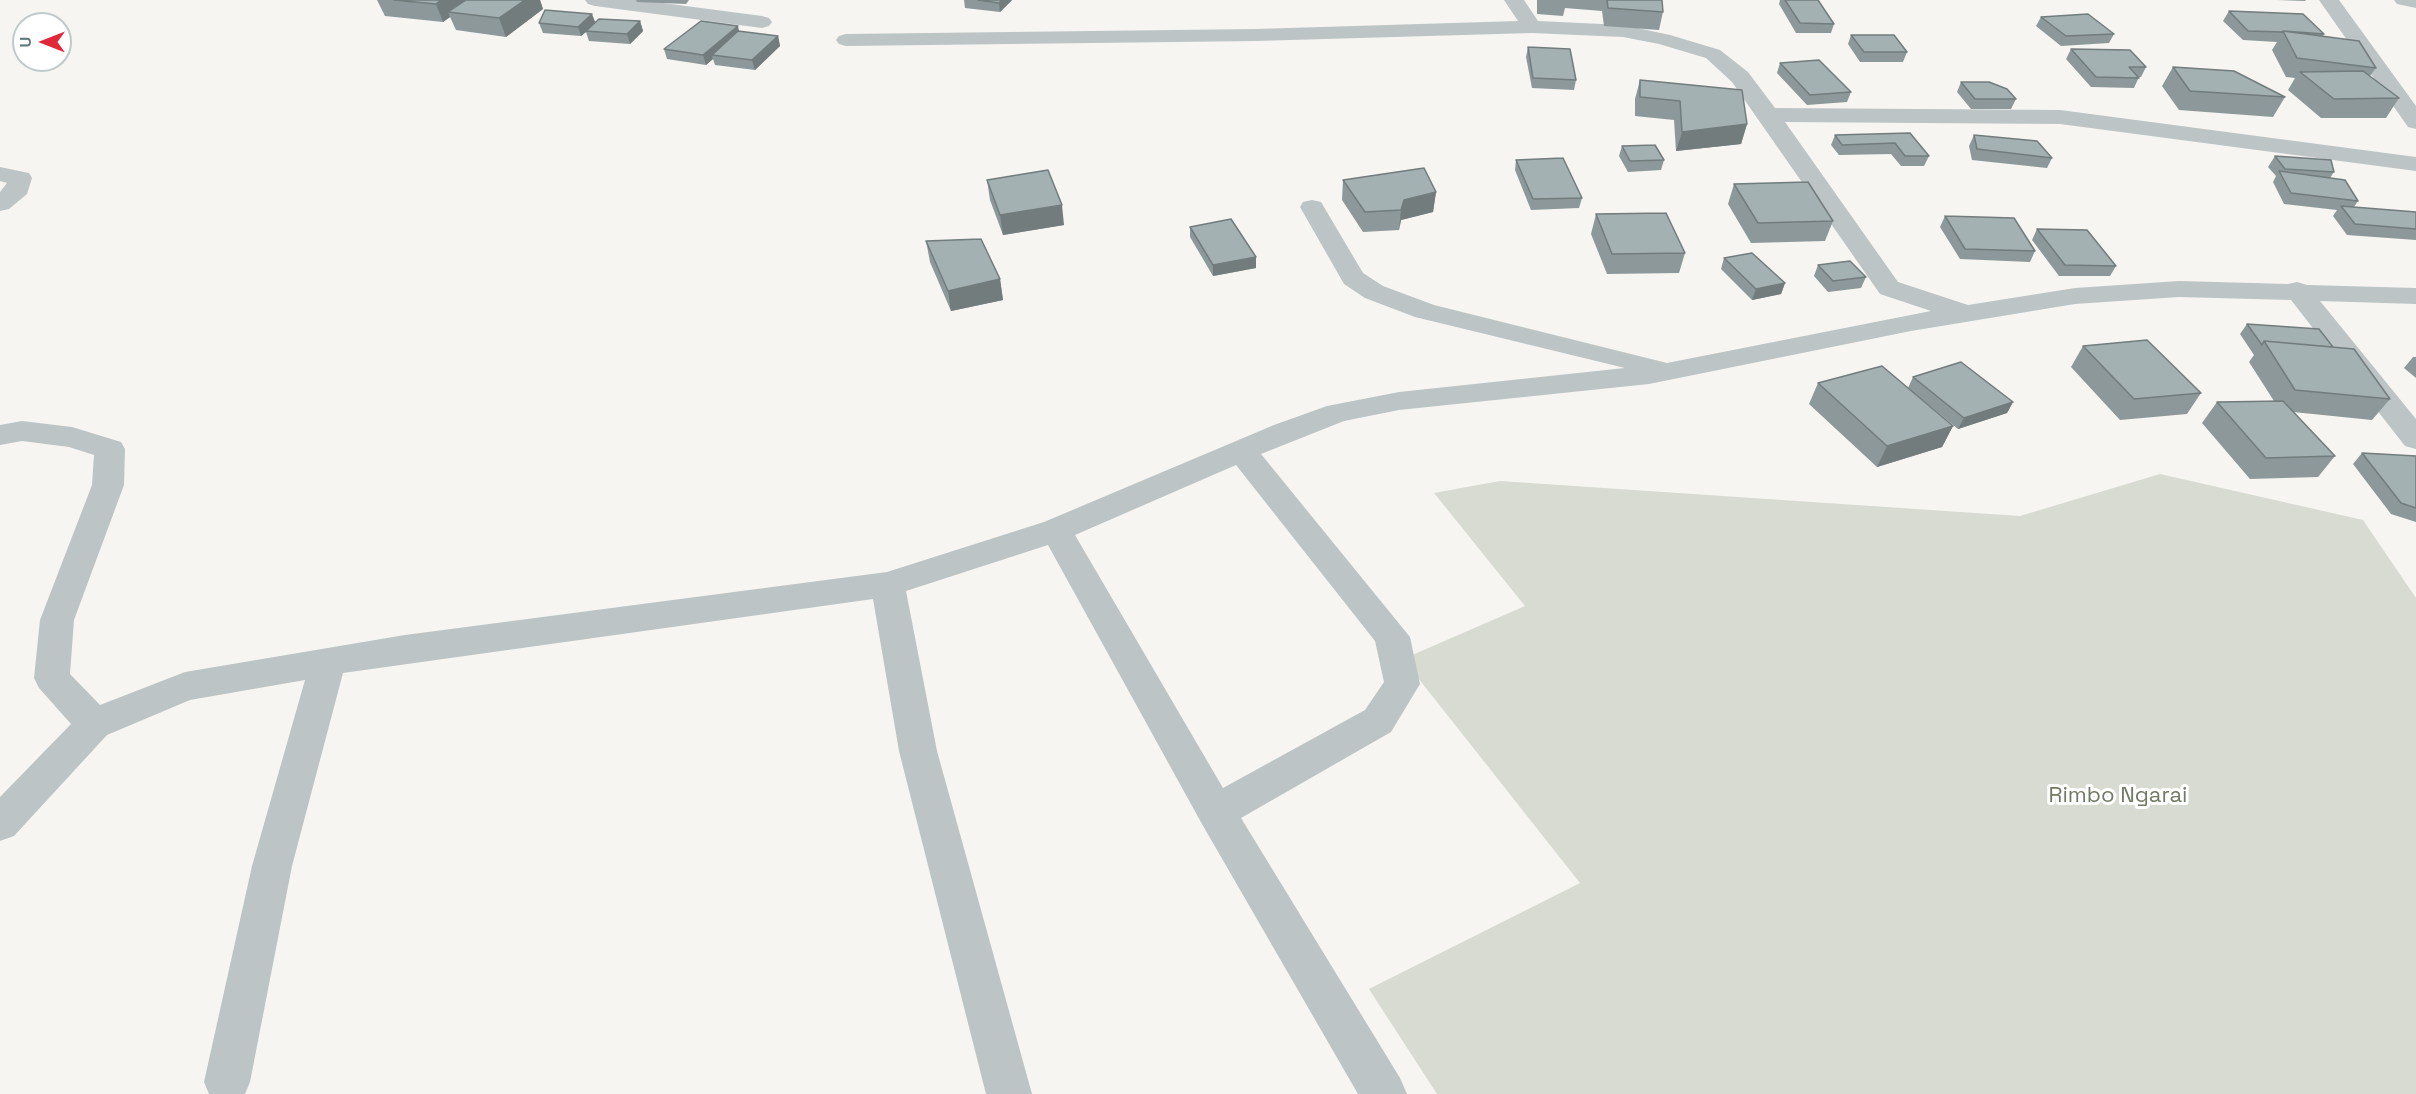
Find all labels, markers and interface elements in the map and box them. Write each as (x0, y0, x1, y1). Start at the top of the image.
north arrow (12, 12, 72, 72)
text: U (15, 37, 36, 47)
park label: Rimbo Ngarai (2049, 783, 2187, 809)

